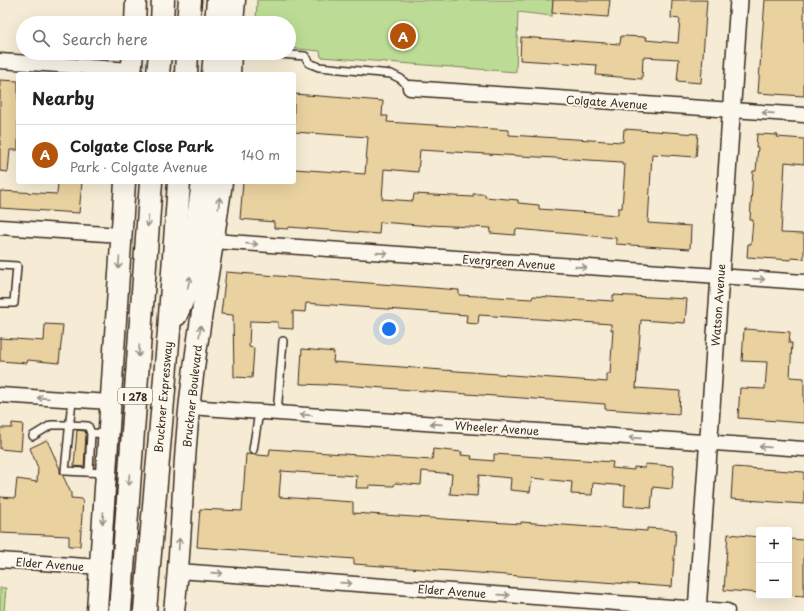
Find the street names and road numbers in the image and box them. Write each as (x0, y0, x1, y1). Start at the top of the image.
street label: Colgate Avenue (566, 91, 648, 113)
street label: Evergreen Avenue (462, 250, 556, 274)
street label: Watson Avenue (707, 263, 729, 347)
street label: Bruckner Expressway (150, 341, 176, 453)
street label: Bruckner Boulevard (178, 344, 206, 448)
road number: I 278 (118, 388, 152, 404)
street label: Wheeler Avenue (454, 417, 540, 439)
street label: Elder Avenue (15, 553, 85, 575)
street label: Elder Avenue (417, 580, 487, 602)

